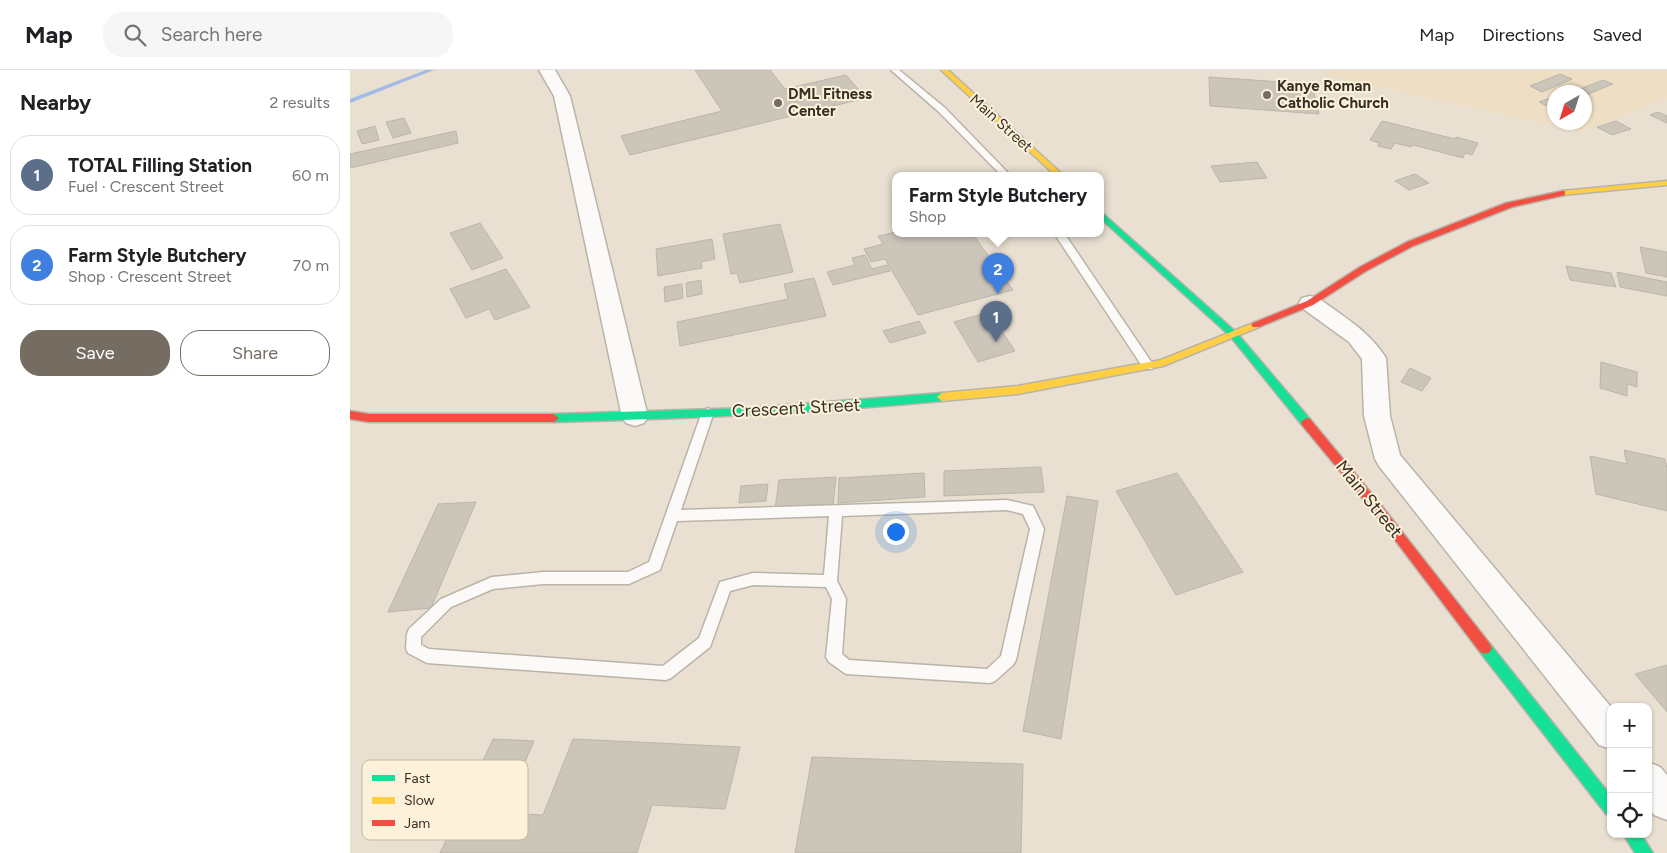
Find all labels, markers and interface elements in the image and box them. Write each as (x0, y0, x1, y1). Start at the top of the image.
search box (103, 12, 453, 57)
text: Map (25, 20, 73, 49)
icon: search (121, 21, 149, 49)
text: Search here (161, 23, 262, 46)
text: Map (1419, 24, 1454, 46)
text: Directions (1482, 24, 1564, 46)
text: Saved (1592, 24, 1642, 46)
place label: Kanye Roman Catholic Church (1277, 77, 1389, 112)
place label: DML Fitness Center (788, 85, 872, 120)
north arrow (1547, 85, 1592, 130)
marker: Kanye Roman Catholic Church (1261, 89, 1273, 101)
text: Nearby (20, 90, 91, 115)
street label: Main Street (966, 90, 1036, 156)
text: 2 results (270, 93, 330, 112)
marker: DML Fitness Center (772, 97, 784, 109)
text: TOTAL Filling Station (68, 154, 252, 177)
text: 1 (34, 166, 40, 185)
text: 60 m (292, 166, 329, 185)
popup (892, 172, 1104, 237)
text: Fuel · Crescent Street (68, 177, 224, 196)
text: Farm Style Butchery (909, 184, 1087, 207)
text: Shop (909, 207, 946, 226)
text: Farm Style Butchery (68, 244, 246, 267)
pin: 2 (982, 253, 1014, 294)
text: 2 (32, 256, 42, 275)
text: 70 m (293, 256, 329, 275)
text: Shop · Crescent Street (68, 267, 232, 286)
pin: 1 (980, 301, 1012, 342)
button: Save (20, 330, 170, 376)
button: Share (180, 330, 330, 376)
street label: Crescent Street (731, 394, 861, 422)
street label: Main Street (1331, 456, 1407, 542)
your location (883, 519, 909, 545)
map controls (1607, 703, 1652, 838)
button: + (1607, 703, 1652, 748)
button: − (1607, 748, 1652, 793)
legend (362, 760, 528, 840)
text: Fast (404, 770, 430, 787)
text: Slow (404, 792, 435, 809)
button: locate (1607, 793, 1652, 838)
text: Jam (404, 815, 430, 832)

